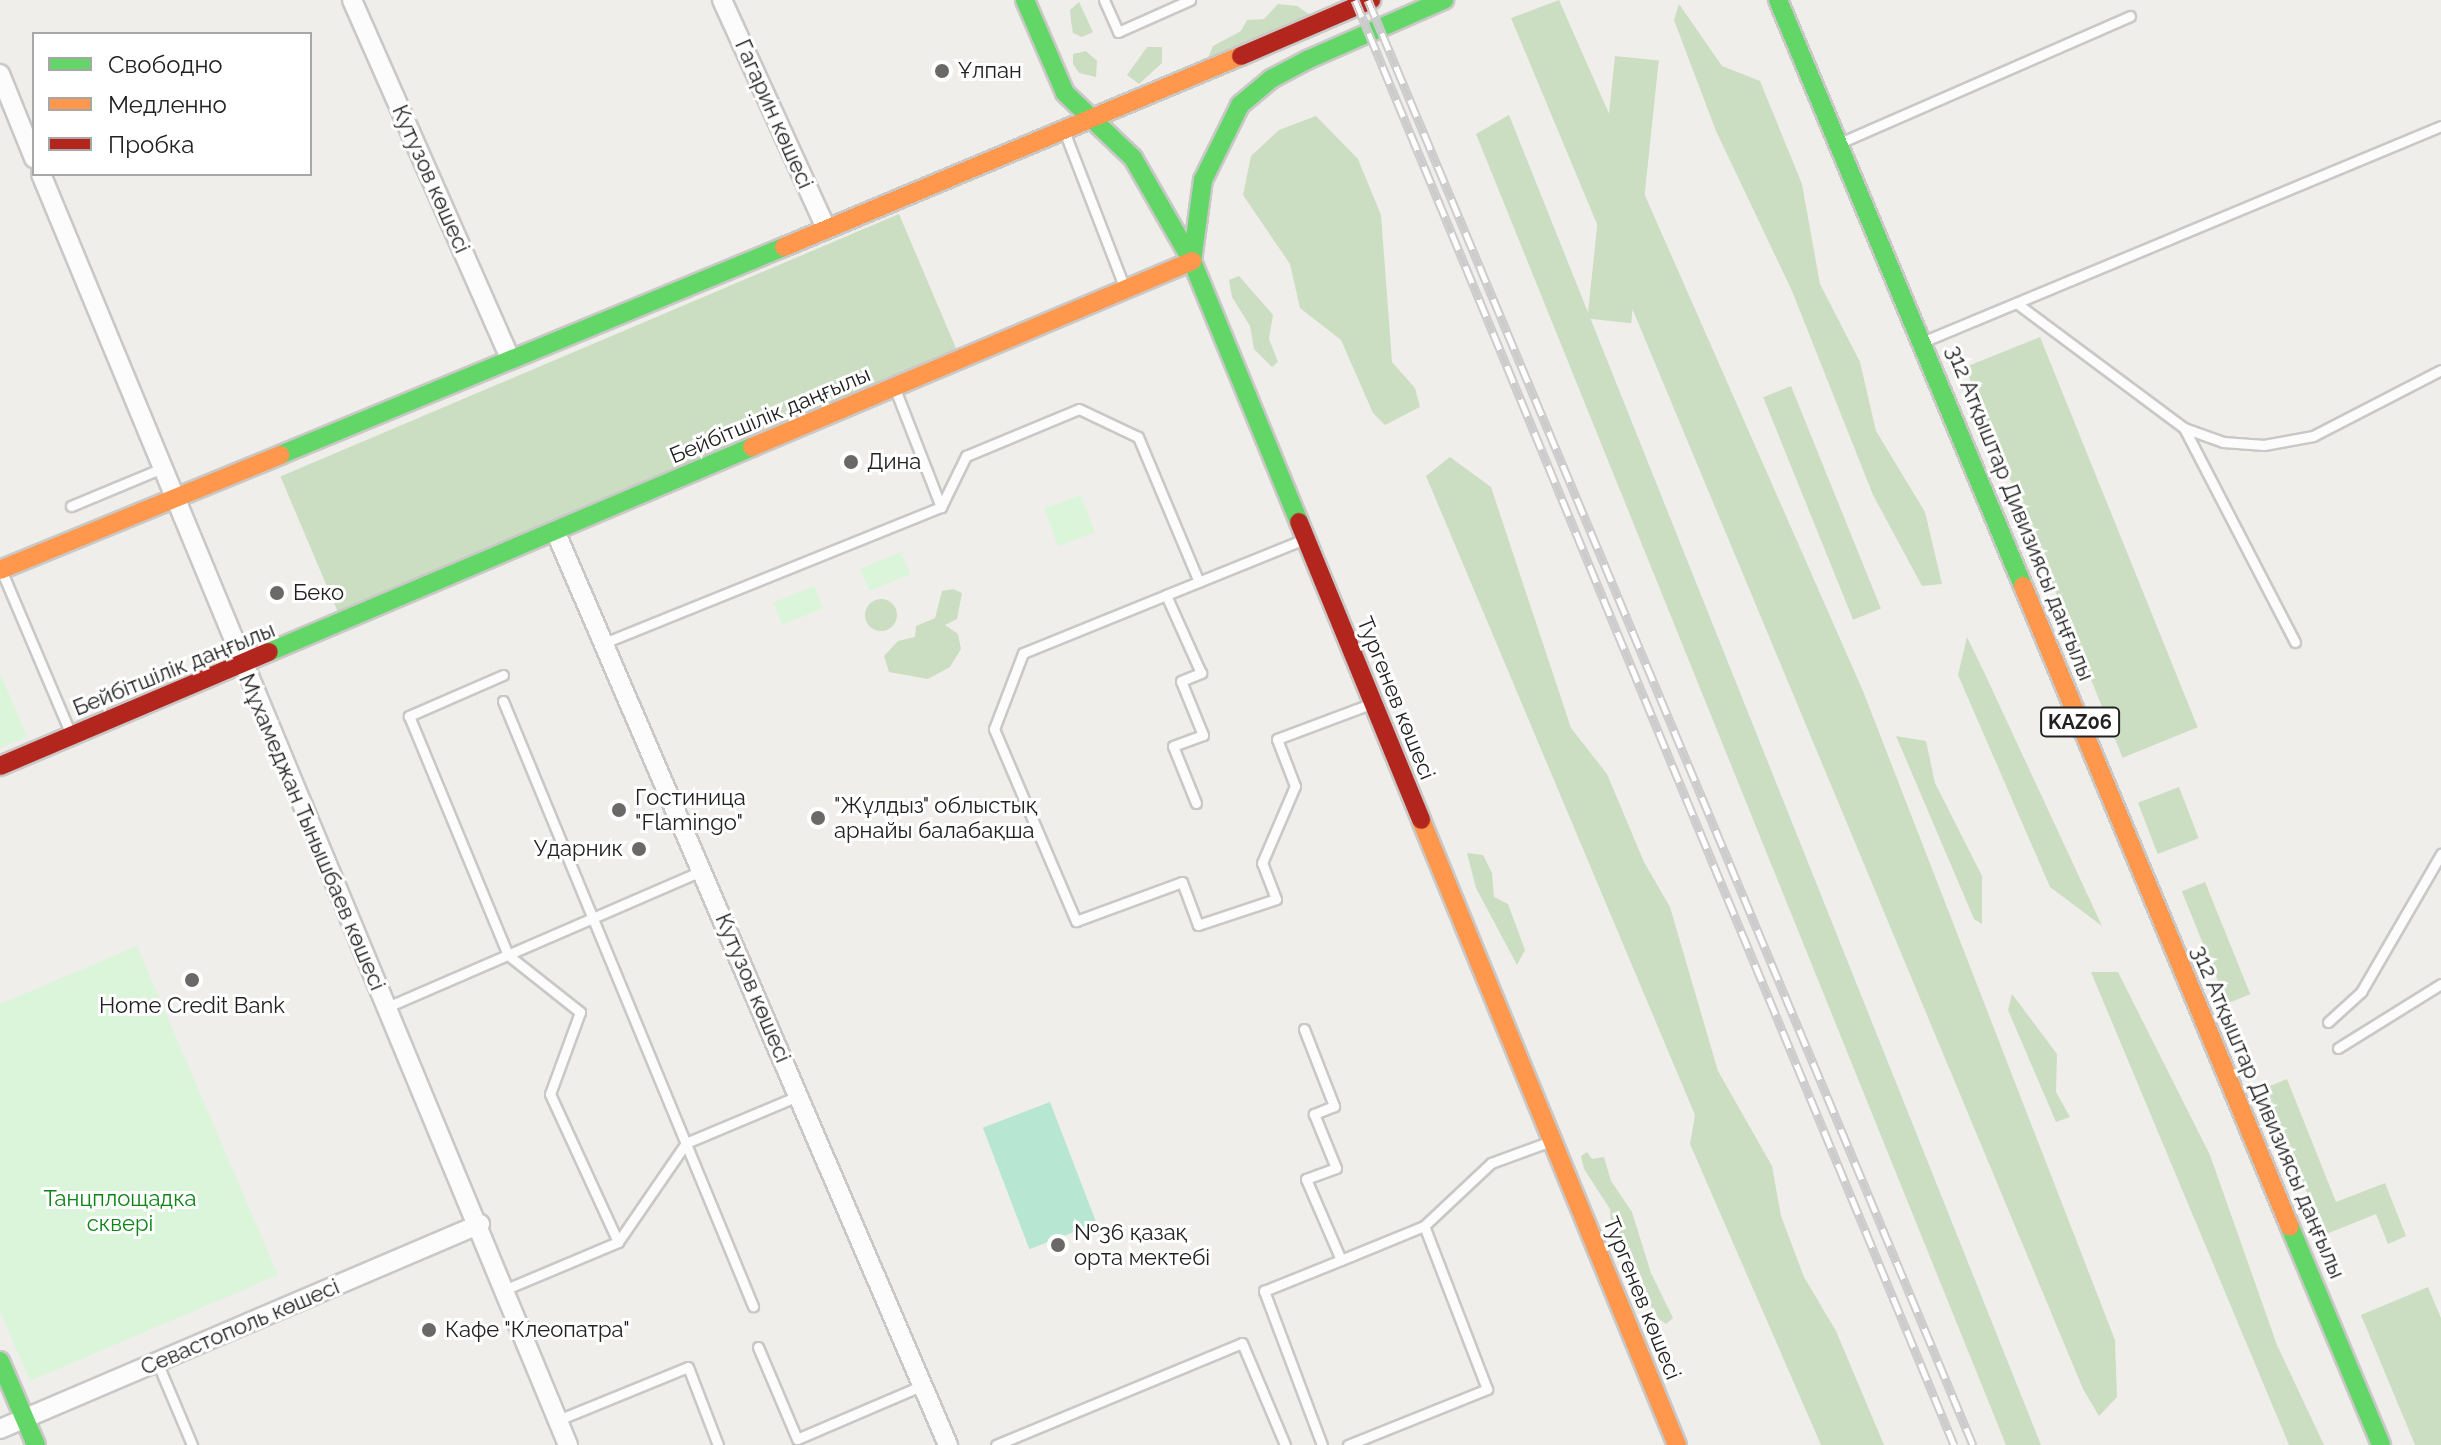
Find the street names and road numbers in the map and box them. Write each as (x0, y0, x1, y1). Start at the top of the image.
street label: Гагарин көшесі (729, 35, 819, 193)
street label: Кутузов көшесі (387, 101, 475, 257)
street label: 312 Атқыштар Дивизиясы даңғылы (1940, 341, 2100, 685)
street label: Бейбітшілік даңғылы (666, 361, 874, 469)
street label: Тургенев көшесі (1351, 613, 1441, 783)
street label: Бейбітшілік даңғылы (69, 616, 279, 722)
street label: Мұхамеджан Тынышбаев көшесі (233, 669, 391, 995)
road number: KАZ06 (2040, 706, 2120, 738)
street label: Кутузов көшесі (710, 909, 796, 1067)
street label: 312 Атқыштар Дивизиясы даңғылы (2186, 941, 2350, 1283)
street label: Тургенев көшесі (1597, 1213, 1687, 1383)
street label: Севастополь көшесі (137, 1273, 343, 1381)

